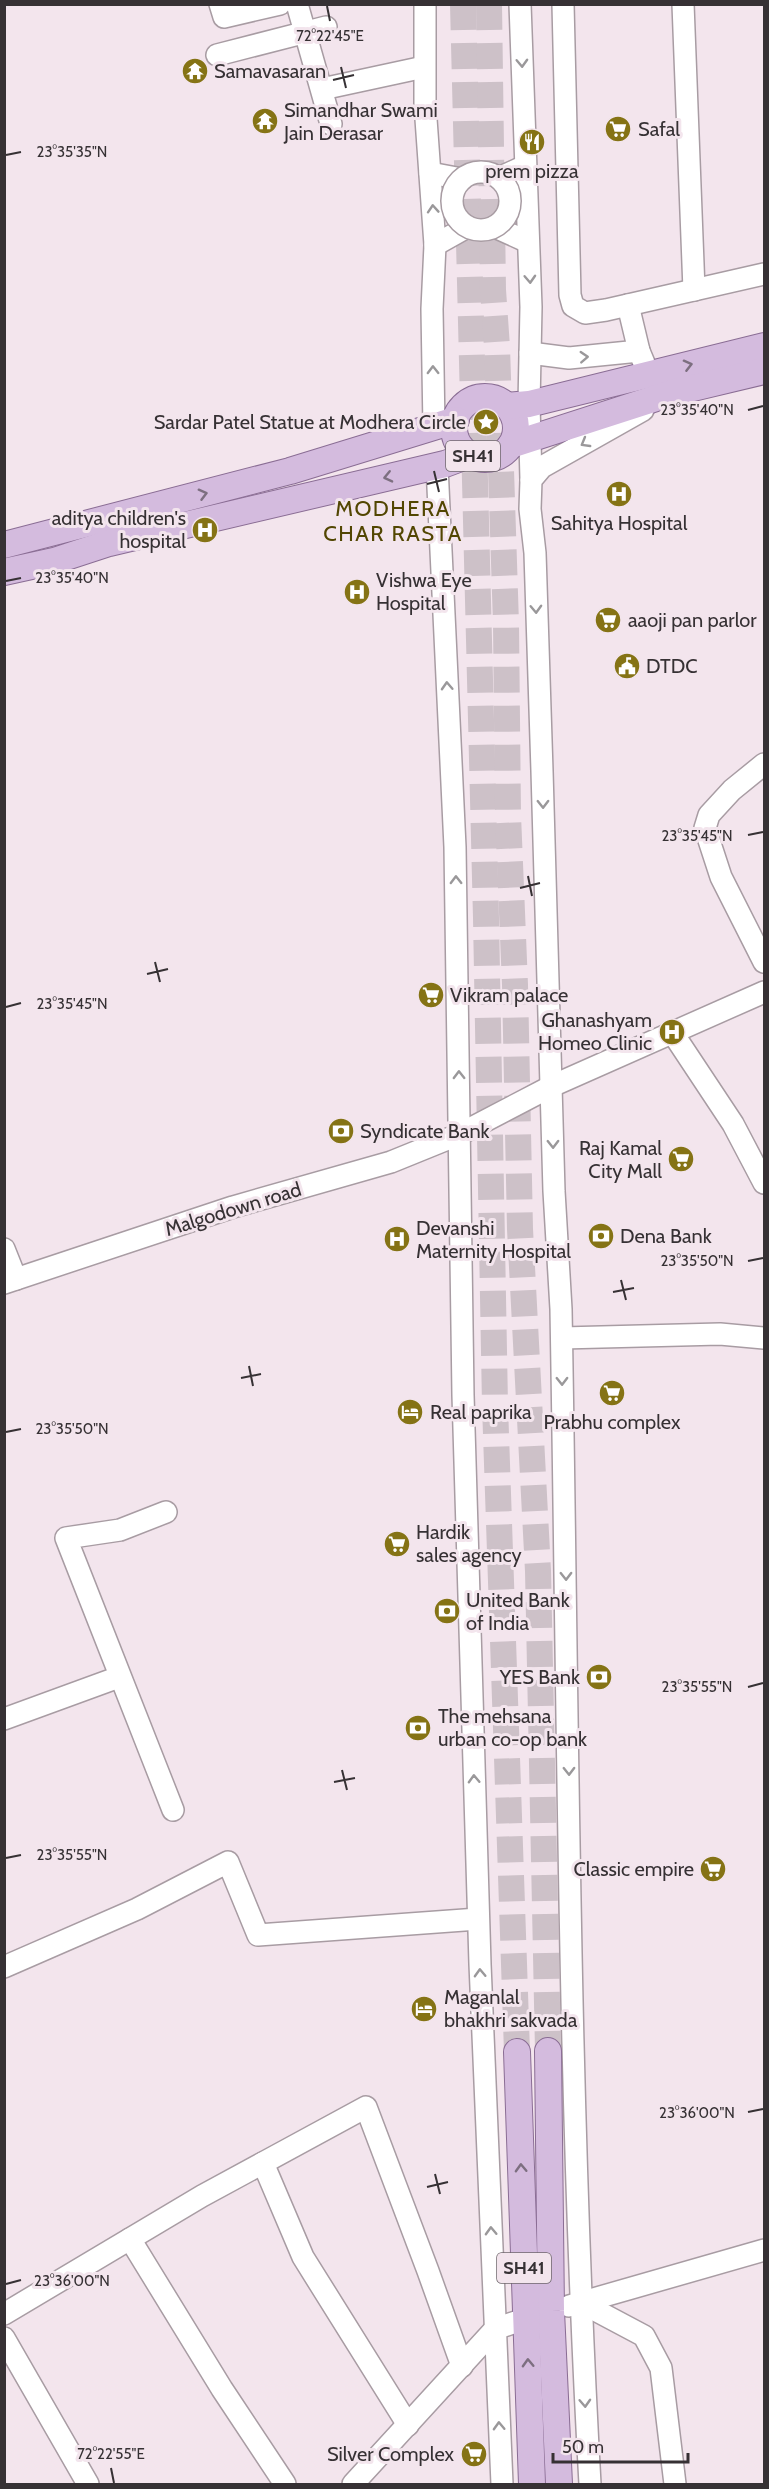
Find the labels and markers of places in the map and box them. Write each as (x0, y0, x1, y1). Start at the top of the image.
temple icon: Samavasaran (180, 56, 210, 86)
place label: Samavasaran (214, 59, 326, 83)
place label: Simandhar Swami Jain Derasar (283, 98, 438, 145)
temple icon: Simandhar Swami Jain Derasar (250, 106, 280, 136)
supermarket icon: Safal (603, 114, 633, 144)
place label: Safal (638, 117, 680, 141)
restaurant icon: prem pizza (517, 127, 547, 157)
place label: prem pizza (485, 159, 579, 183)
place icon: Sardar Patel Statue at Modhera Circle (471, 407, 501, 437)
place label: Sardar Patel Statue at Modhera Circle (154, 410, 466, 434)
hospital icon: Sahitya Hospital (604, 479, 634, 509)
place label: aditya children's hospital (52, 506, 186, 553)
place label: Sahitya Hospital (551, 511, 688, 535)
hospital icon: aditya children's hospital (190, 515, 220, 545)
place label: Vishwa Eye Hospital (376, 568, 472, 615)
hospital icon: Vishwa Eye Hospital (342, 577, 372, 607)
supermarket icon: aaoji pan parlor (593, 605, 623, 635)
place label: aaoji pan parlor (628, 608, 757, 632)
public building icon: DTDC (612, 651, 642, 681)
place label: DTDC (646, 654, 698, 678)
supermarket icon: Vikram palace (416, 980, 446, 1010)
place label: Vikram palace (450, 983, 568, 1007)
place label: Ghanashyam Homeo Clinic (538, 1008, 652, 1055)
hospital icon: Ghanashyam Homeo Clinic (657, 1017, 687, 1047)
bank icon: Syndicate Bank (326, 1116, 356, 1146)
place label: Syndicate Bank (360, 1119, 490, 1143)
place label: Raj Kamal City Mall (579, 1136, 662, 1183)
supermarket icon: Raj Kamal City Mall (666, 1144, 696, 1174)
place label: Devanshi Maternity Hospital (416, 1216, 571, 1263)
bank icon: Dena Bank (586, 1221, 616, 1251)
hospital icon: Devanshi Maternity Hospital (382, 1224, 412, 1254)
place label: Dena Bank (620, 1224, 712, 1248)
supermarket icon: Prabhu complex (597, 1378, 627, 1408)
hotel icon: Real paprika (395, 1397, 425, 1427)
place label: Real paprika (430, 1400, 532, 1424)
place label: Prabhu complex (544, 1410, 681, 1434)
place label: Hardik sales agency (416, 1520, 522, 1567)
supermarket icon: Hardik sales agency (382, 1529, 412, 1559)
place label: United Bank of India (466, 1588, 570, 1635)
bank icon: United Bank of India (432, 1596, 462, 1626)
bank icon: YES Bank (584, 1662, 614, 1692)
place label: YES Bank (499, 1665, 580, 1689)
place label: The mehsana urban co-op bank (438, 1704, 587, 1751)
bank icon: The mehsana urban co-op bank (403, 1713, 433, 1743)
supermarket icon: Classic empire (698, 1854, 728, 1884)
place label: Classic empire (574, 1857, 694, 1881)
place label: Maganlal bhakhri sakvada (444, 1985, 578, 2032)
hotel icon: Maganlal bhakhri sakvada (409, 1994, 439, 2024)
supermarket icon: Silver Complex (459, 2439, 489, 2469)
place label: Silver Complex (327, 2442, 455, 2466)

